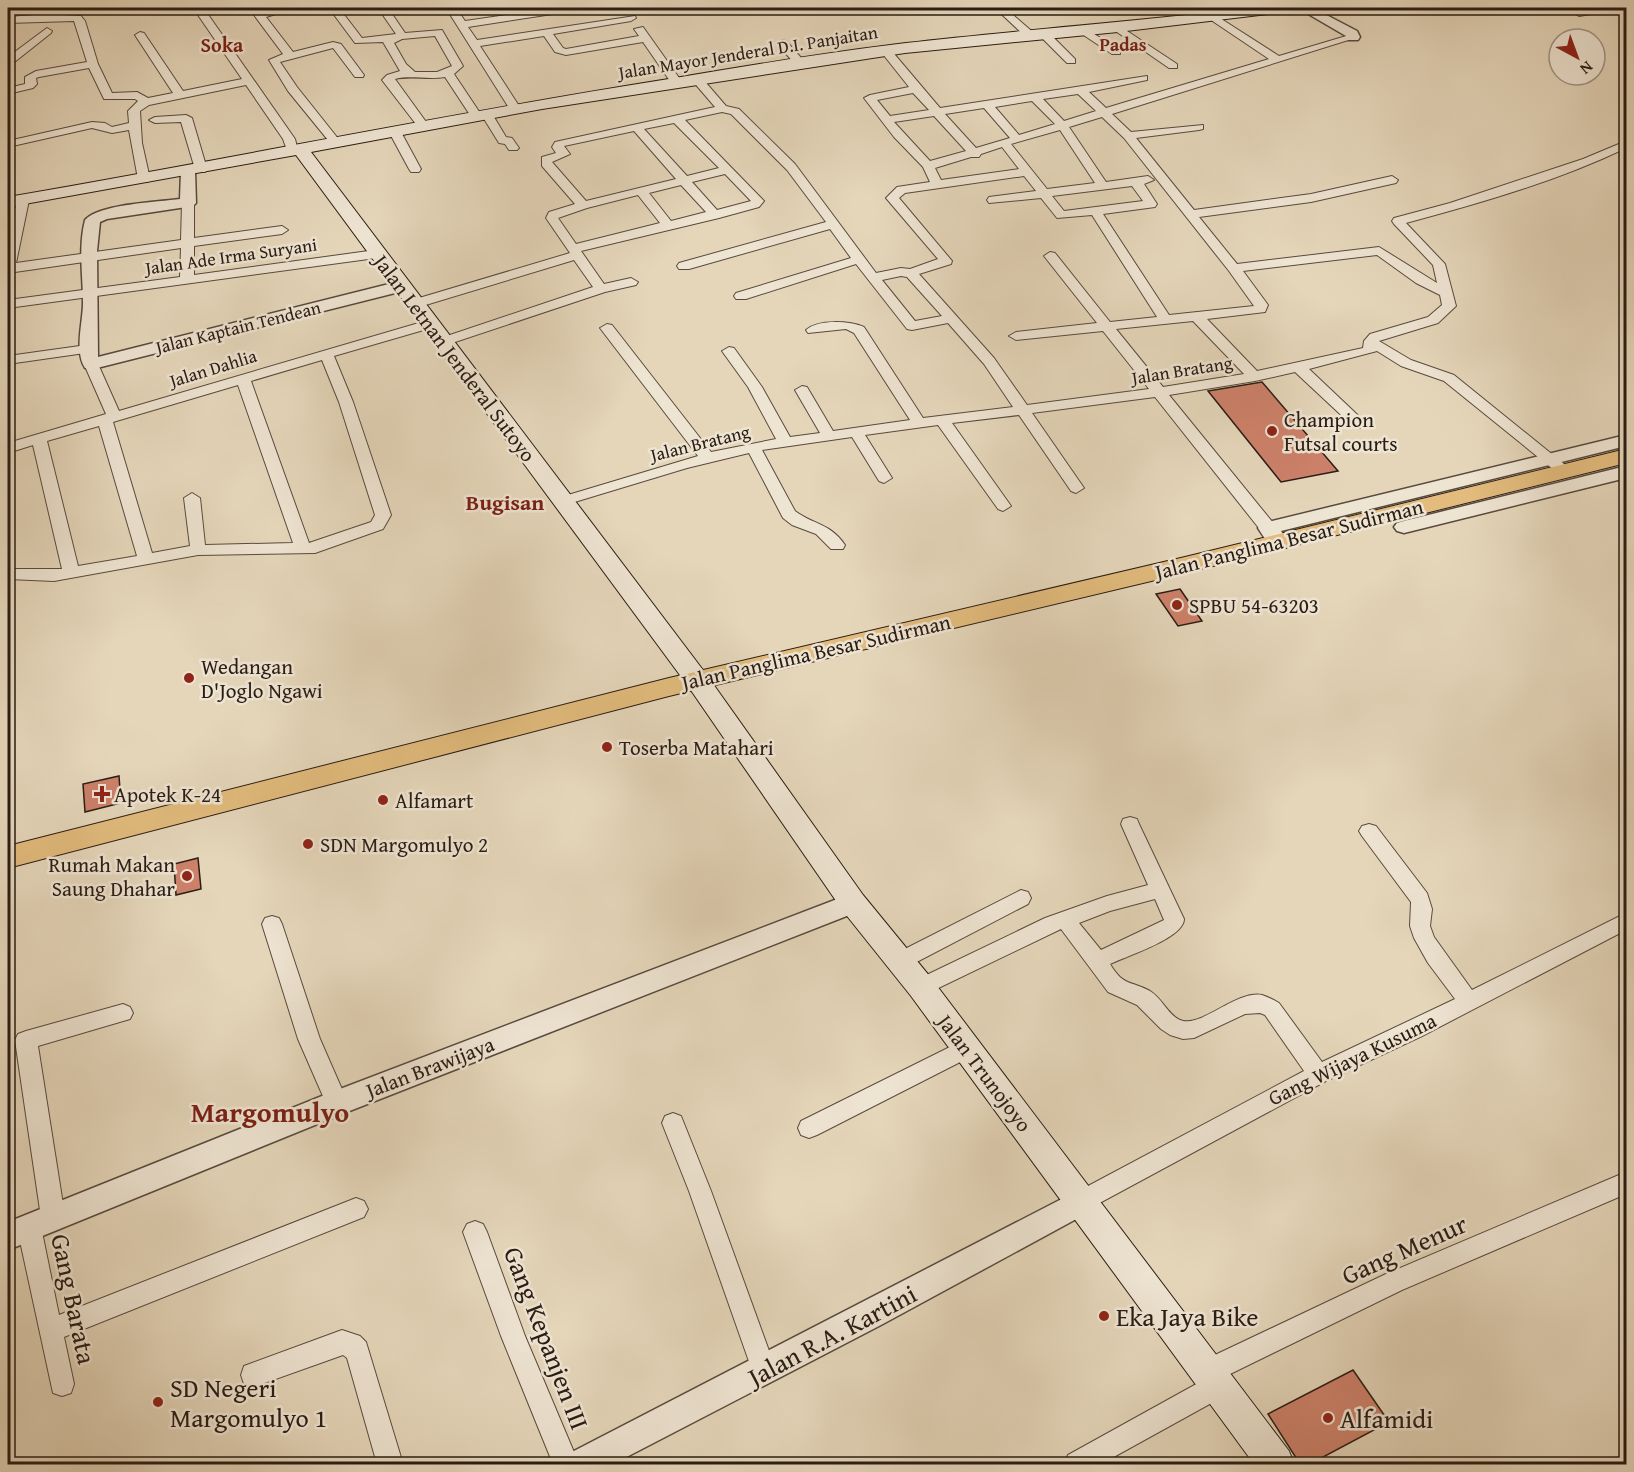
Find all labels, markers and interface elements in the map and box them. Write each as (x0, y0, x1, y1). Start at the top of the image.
street label: Jalan Mayor Jenderal D.I. Panjaitan (614, 18, 880, 86)
north arrow (1547, 27, 1607, 87)
district label: Soka (201, 30, 244, 59)
district label: Padas (1100, 31, 1147, 58)
text: N (1575, 56, 1599, 81)
street label: Jalan Ade Irma Suryani (141, 231, 319, 282)
street label: Jalan Letnan Jenderal Sutoyo (365, 245, 544, 468)
street label: Jalan Kaptain Tendean (151, 293, 323, 361)
street label: Jalan Dahlia (164, 342, 260, 395)
street label: Jalan Bratang (1128, 349, 1234, 392)
place label: Champion Futsal courts (1284, 404, 1398, 459)
street label: Jalan Bratang (645, 418, 753, 469)
marker: Champion Futsal courts (1265, 424, 1279, 438)
district label: Bugisan (466, 486, 544, 518)
street label: Jalan Panglima Besar Sudirman (1149, 491, 1426, 588)
place label: SPBU 54-63203 (1189, 590, 1319, 621)
marker: SPBU 54-63203 (1170, 598, 1184, 612)
street label: Jalan Panglima Besar Sudirman (675, 606, 954, 699)
place label: Wedangan D'Joglo Ngawi (201, 651, 323, 706)
marker: Wedangan D'Joglo Ngawi (182, 671, 196, 685)
place label: Toserba Matahari (619, 732, 774, 763)
marker: Toserba Matahari (600, 740, 614, 754)
place label: Apotek K-24 (114, 779, 221, 810)
place label: Alfamart (395, 785, 474, 816)
marker: Apotek K-24 (95, 787, 109, 801)
marker: Alfamart (376, 793, 390, 807)
place label: SDN Margomulyo 2 (320, 829, 488, 860)
marker: SDN Margomulyo 2 (301, 837, 315, 851)
place label: Rumah Makan Saung Dhahar (49, 849, 175, 904)
marker: Rumah Makan Saung Dhahar (180, 869, 194, 883)
street label: Jalan Trunojoyo (929, 1005, 1040, 1138)
street label: Gang Wijaya Kusuma (1263, 1005, 1441, 1113)
street label: Jalan Brawijaya (359, 1028, 499, 1107)
district label: Margomulyo (191, 1091, 349, 1132)
street label: Gang Menur (1335, 1204, 1473, 1294)
street label: Gang Barata (41, 1230, 107, 1368)
street label: Gang Kepanjen III (494, 1241, 600, 1435)
street label: Jalan R.A. Kartini (738, 1274, 923, 1397)
place label: Eka Jaya Bike (1116, 1297, 1258, 1336)
marker: Eka Jaya Bike (1097, 1309, 1111, 1323)
place label: SD Negeri Margomulyo 1 (170, 1368, 327, 1437)
marker: SD Negeri Margomulyo 1 (151, 1395, 165, 1409)
place label: Alfamidi (1340, 1399, 1433, 1438)
marker: Alfamidi (1321, 1411, 1335, 1425)

